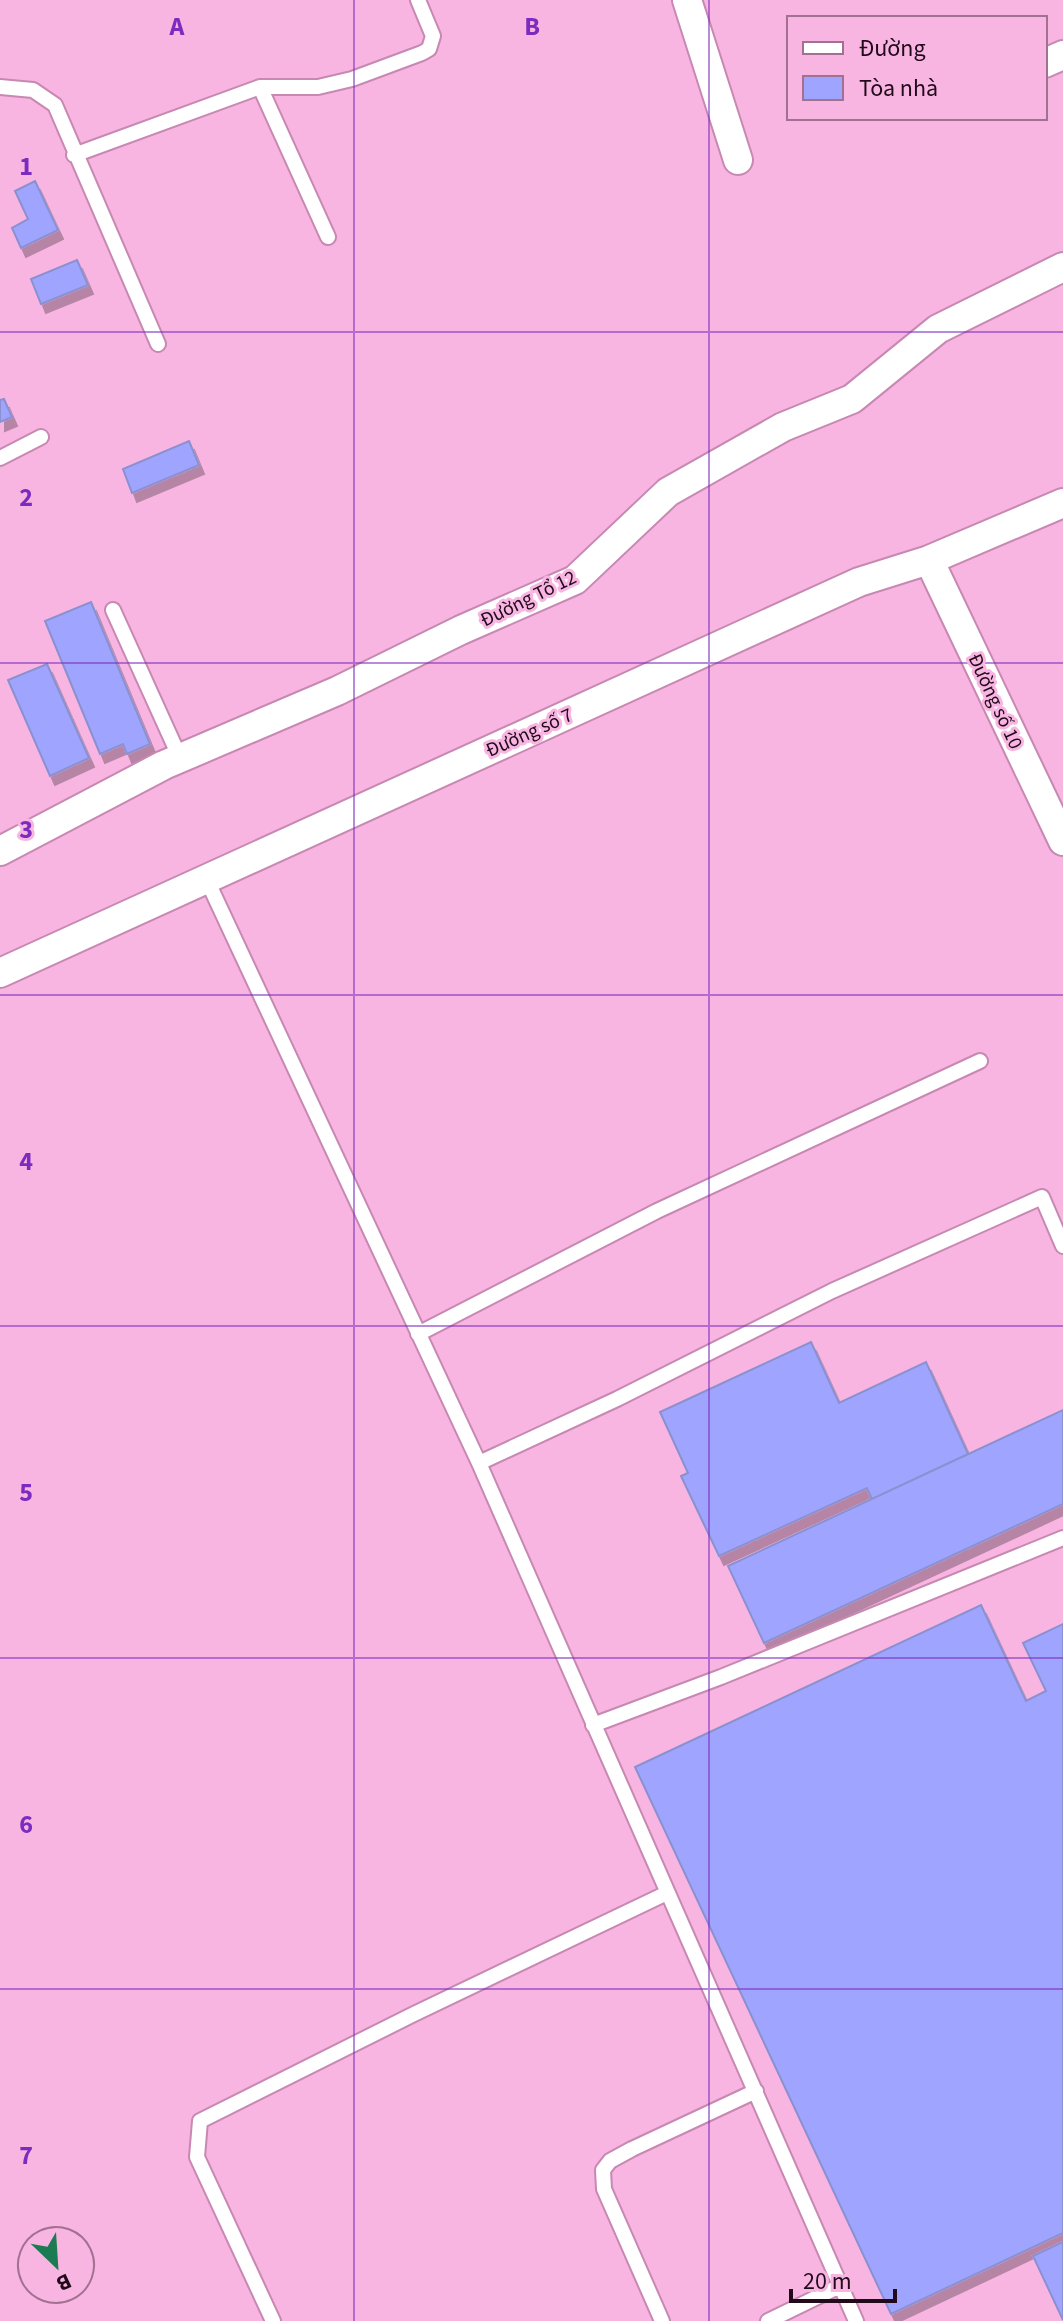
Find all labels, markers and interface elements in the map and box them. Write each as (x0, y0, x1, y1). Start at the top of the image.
text: A (169, 8, 186, 45)
text: B (524, 8, 540, 45)
legend (787, 16, 1047, 120)
text: Đường (859, 31, 926, 66)
text: Tòa nhà (859, 71, 938, 106)
text: 1 (19, 148, 33, 185)
text: 2 (19, 479, 33, 516)
street label: Đường Tổ 12 (476, 564, 581, 634)
street label: Đường số 10 (961, 649, 1029, 754)
street label: Đường số 7 (481, 701, 577, 765)
text: 3 (19, 811, 33, 848)
text: 4 (19, 1143, 33, 1180)
text: 5 (19, 1474, 33, 1511)
text: 6 (19, 1806, 33, 1843)
text: 7 (19, 2137, 33, 2174)
north arrow (16, 2225, 96, 2305)
scale bar (791, 2253, 895, 2303)
text: 20 m (803, 2264, 852, 2299)
text: B (51, 2265, 77, 2300)

